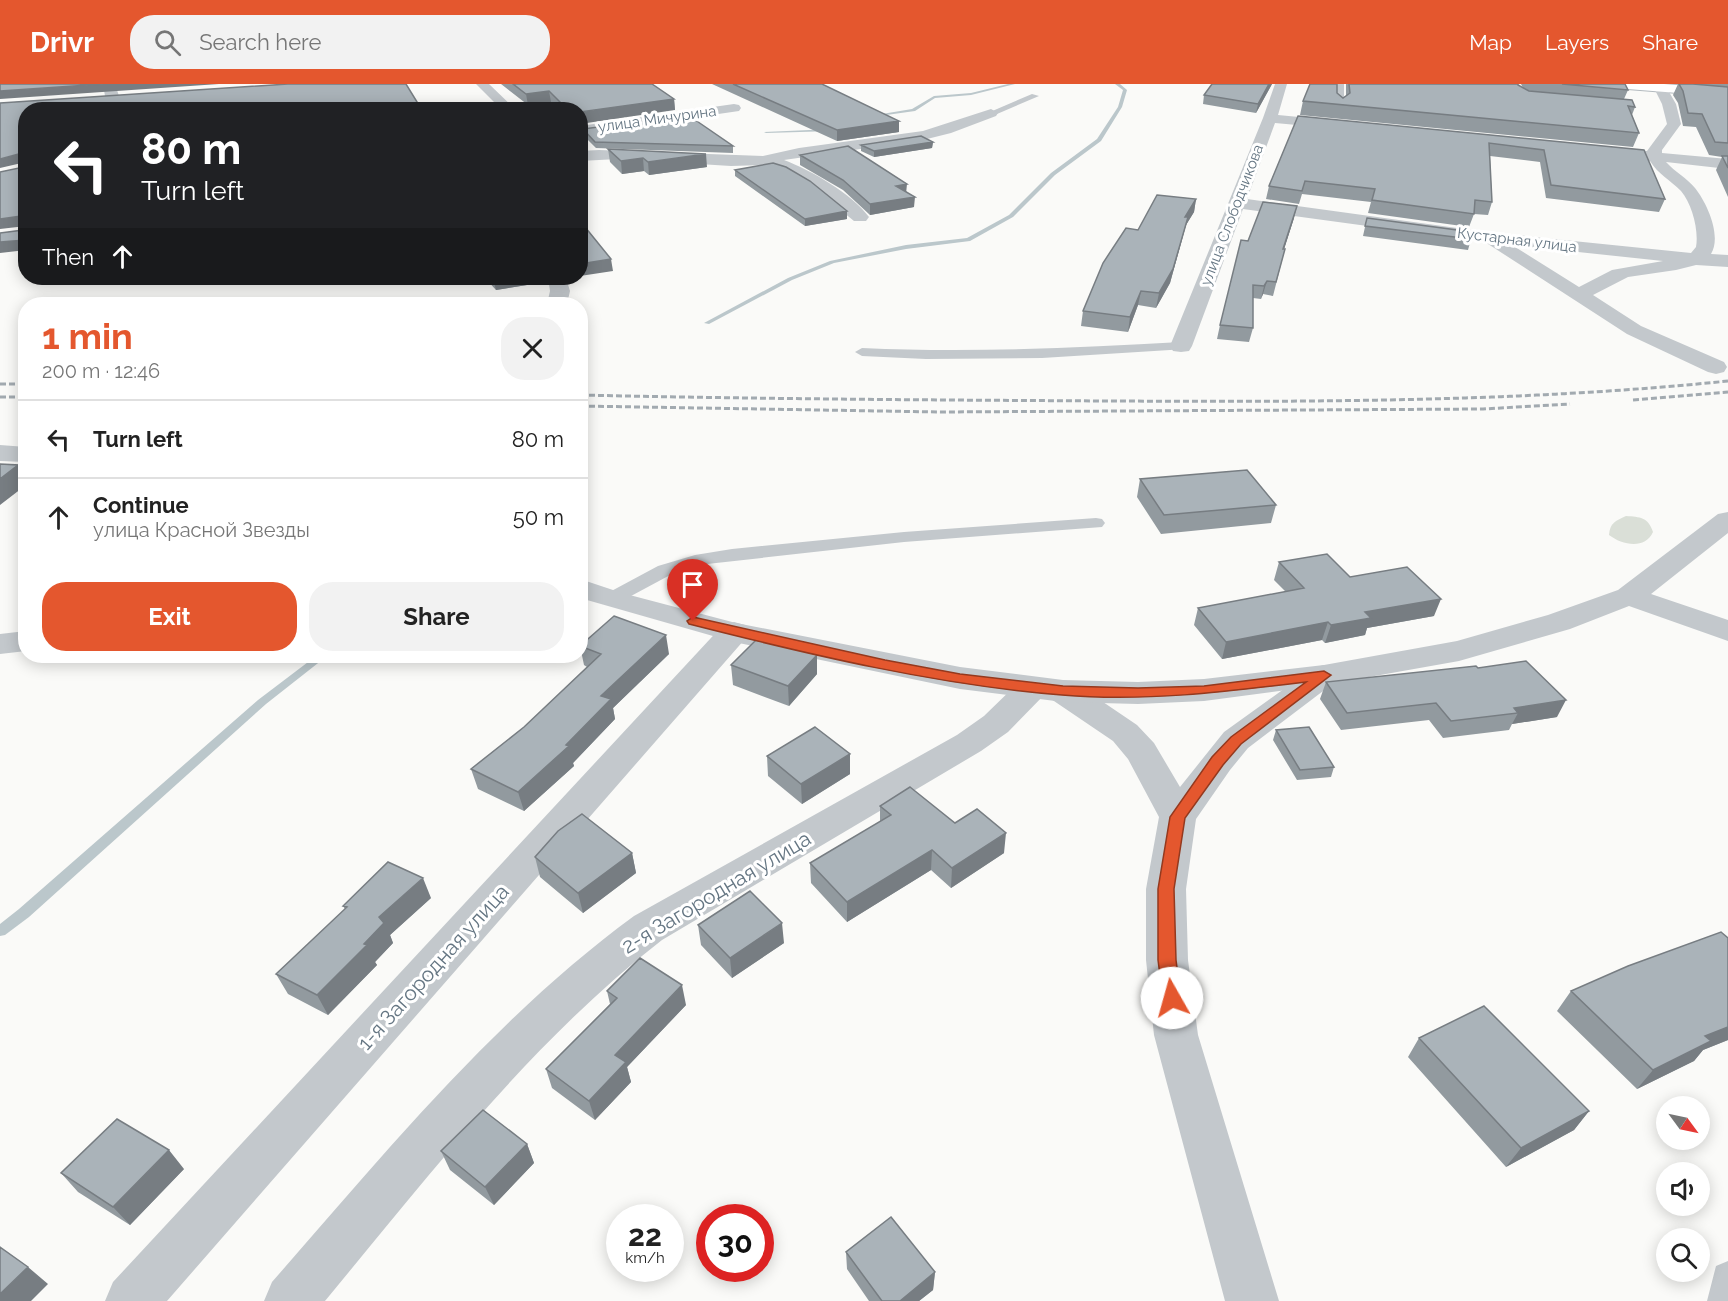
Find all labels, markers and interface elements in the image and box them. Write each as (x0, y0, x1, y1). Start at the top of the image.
search box (130, 15, 550, 69)
text: Drivr (30, 26, 94, 59)
icon: search (151, 26, 184, 59)
text: Search here (199, 29, 321, 55)
text: Map (1469, 30, 1512, 55)
text: Layers (1545, 30, 1609, 55)
text: Share (1642, 30, 1698, 55)
street label: улица Мичурина (597, 102, 717, 136)
text: 80 m (141, 125, 241, 174)
icon: left (42, 126, 120, 204)
street label: улица Слободчикова (1197, 142, 1267, 288)
text: Turn left (141, 175, 244, 206)
street label: Кустарная улица (1456, 224, 1578, 256)
icon: ahead (106, 240, 139, 273)
text: Then (42, 244, 94, 270)
text: 1 min (42, 315, 133, 357)
button: close (501, 317, 564, 380)
text: 200 m · 12:46 (42, 359, 160, 383)
icon: left (42, 423, 75, 456)
text: Turn left (93, 426, 183, 452)
text: 80 m (512, 426, 564, 452)
text: Continue (93, 492, 189, 518)
icon: ahead (42, 501, 75, 534)
text: 50 m (513, 504, 564, 530)
text: улица Красной Звезды (93, 518, 310, 542)
pin (667, 559, 718, 621)
icon: arrive (676, 568, 709, 601)
button: Exit (42, 582, 297, 651)
button: Share (309, 582, 564, 651)
street label: 2-я Загородная улица (617, 826, 815, 958)
street label: 1-я Загородная улица (352, 879, 514, 1055)
position arrow (1140, 966, 1204, 1030)
north arrow (1656, 1096, 1710, 1150)
map controls (1656, 1096, 1710, 1282)
button: sound (1656, 1162, 1710, 1216)
speed limit sign: 30 (696, 1204, 774, 1282)
text: 22 (628, 1218, 662, 1253)
button: search (1656, 1228, 1710, 1282)
text: km/h (625, 1249, 665, 1267)

